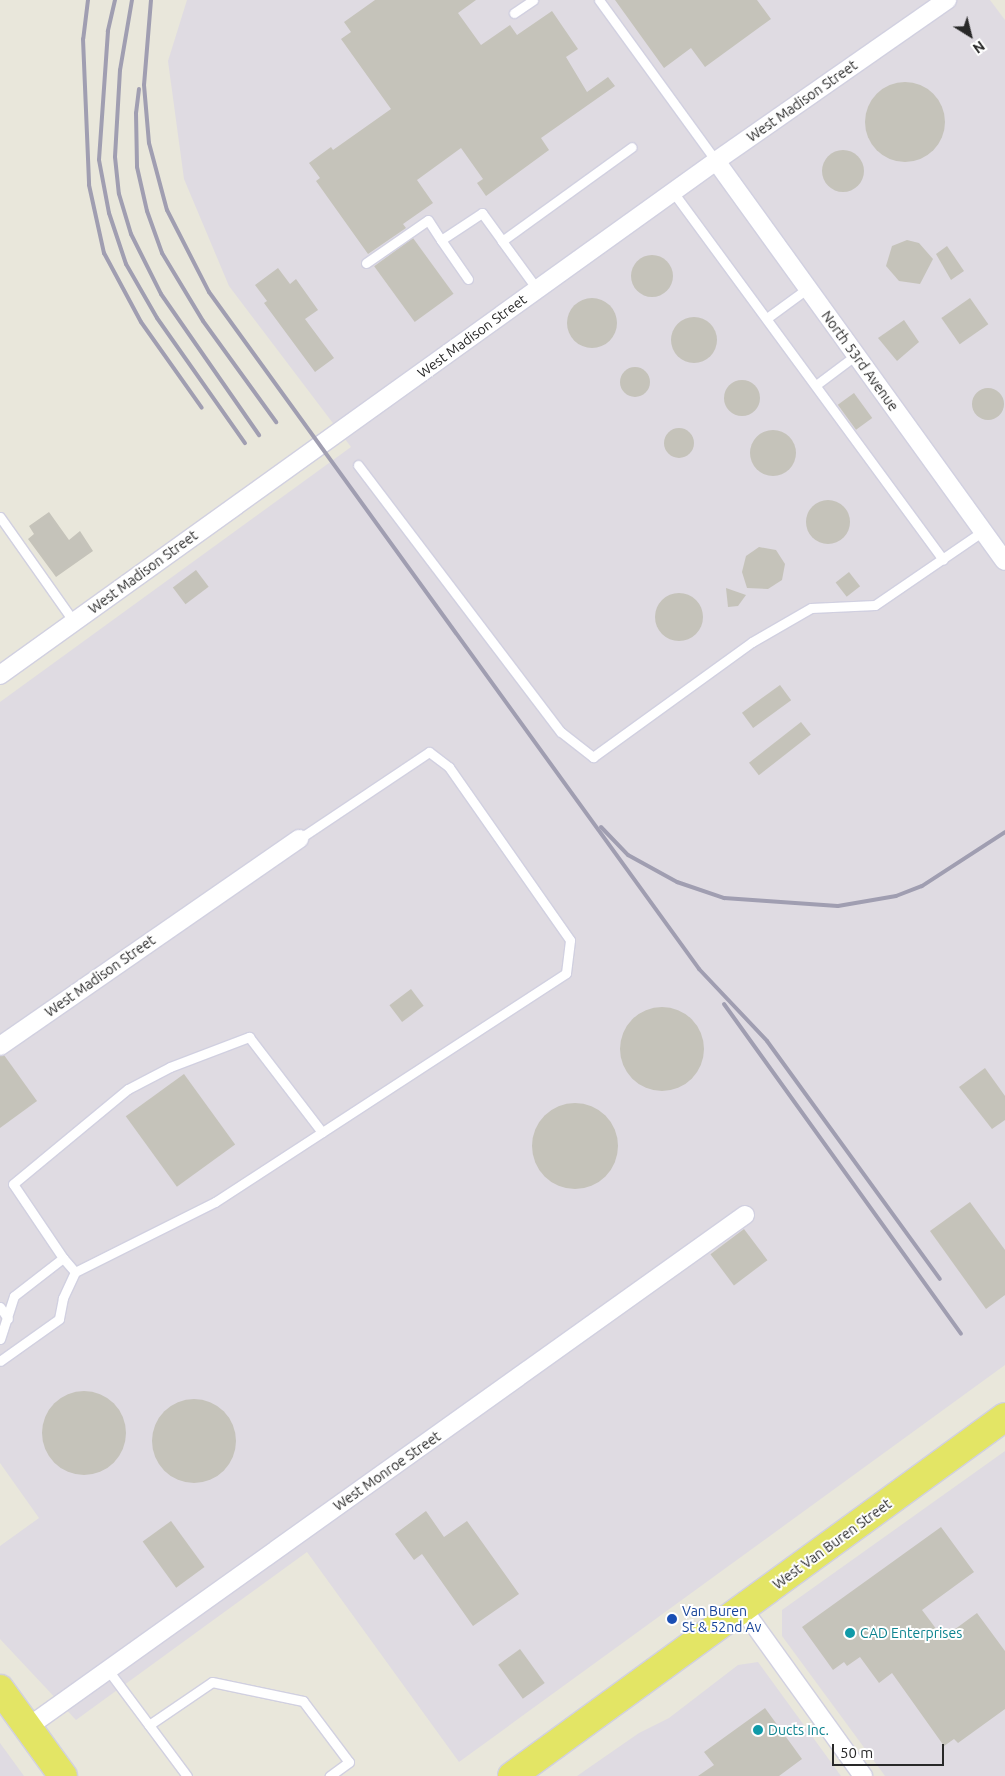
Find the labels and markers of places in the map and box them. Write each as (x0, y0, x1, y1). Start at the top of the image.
place label: Van Buren St & 52nd Av (682, 1603, 761, 1635)
marker: Van Buren St & 52nd Av (666, 1613, 678, 1625)
place label: CAD Enterprises (860, 1625, 962, 1641)
marker: CAD Enterprises (844, 1627, 856, 1639)
place label: Ducts Inc. (768, 1722, 829, 1738)
marker: Ducts Inc. (752, 1724, 764, 1736)

